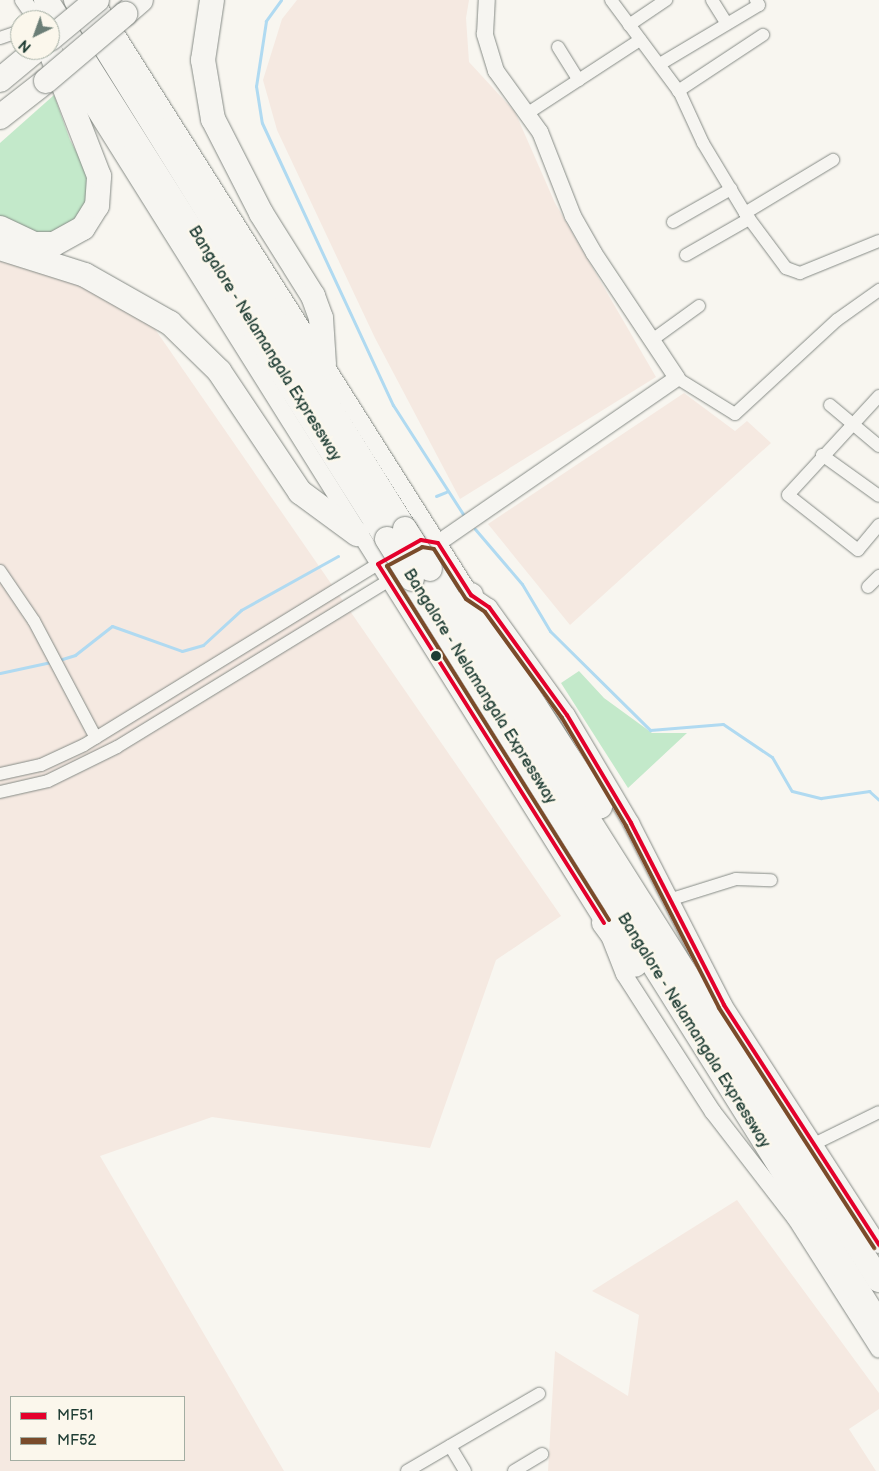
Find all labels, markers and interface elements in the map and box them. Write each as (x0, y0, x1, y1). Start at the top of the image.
north arrow (10, 10, 60, 60)
text: N (16, 36, 35, 56)
street label: Bangalore - Nelamangala Expressway (183, 222, 345, 466)
street label: Bangalore - Nelamangala Expressway (398, 565, 560, 809)
unlabelled marker (431, 651, 441, 661)
street label: Bangalore - Nelamangala Expressway (612, 909, 774, 1153)
legend (10, 1396, 185, 1461)
text: MF51 (57, 1406, 93, 1425)
text: MF52 (57, 1431, 96, 1450)

